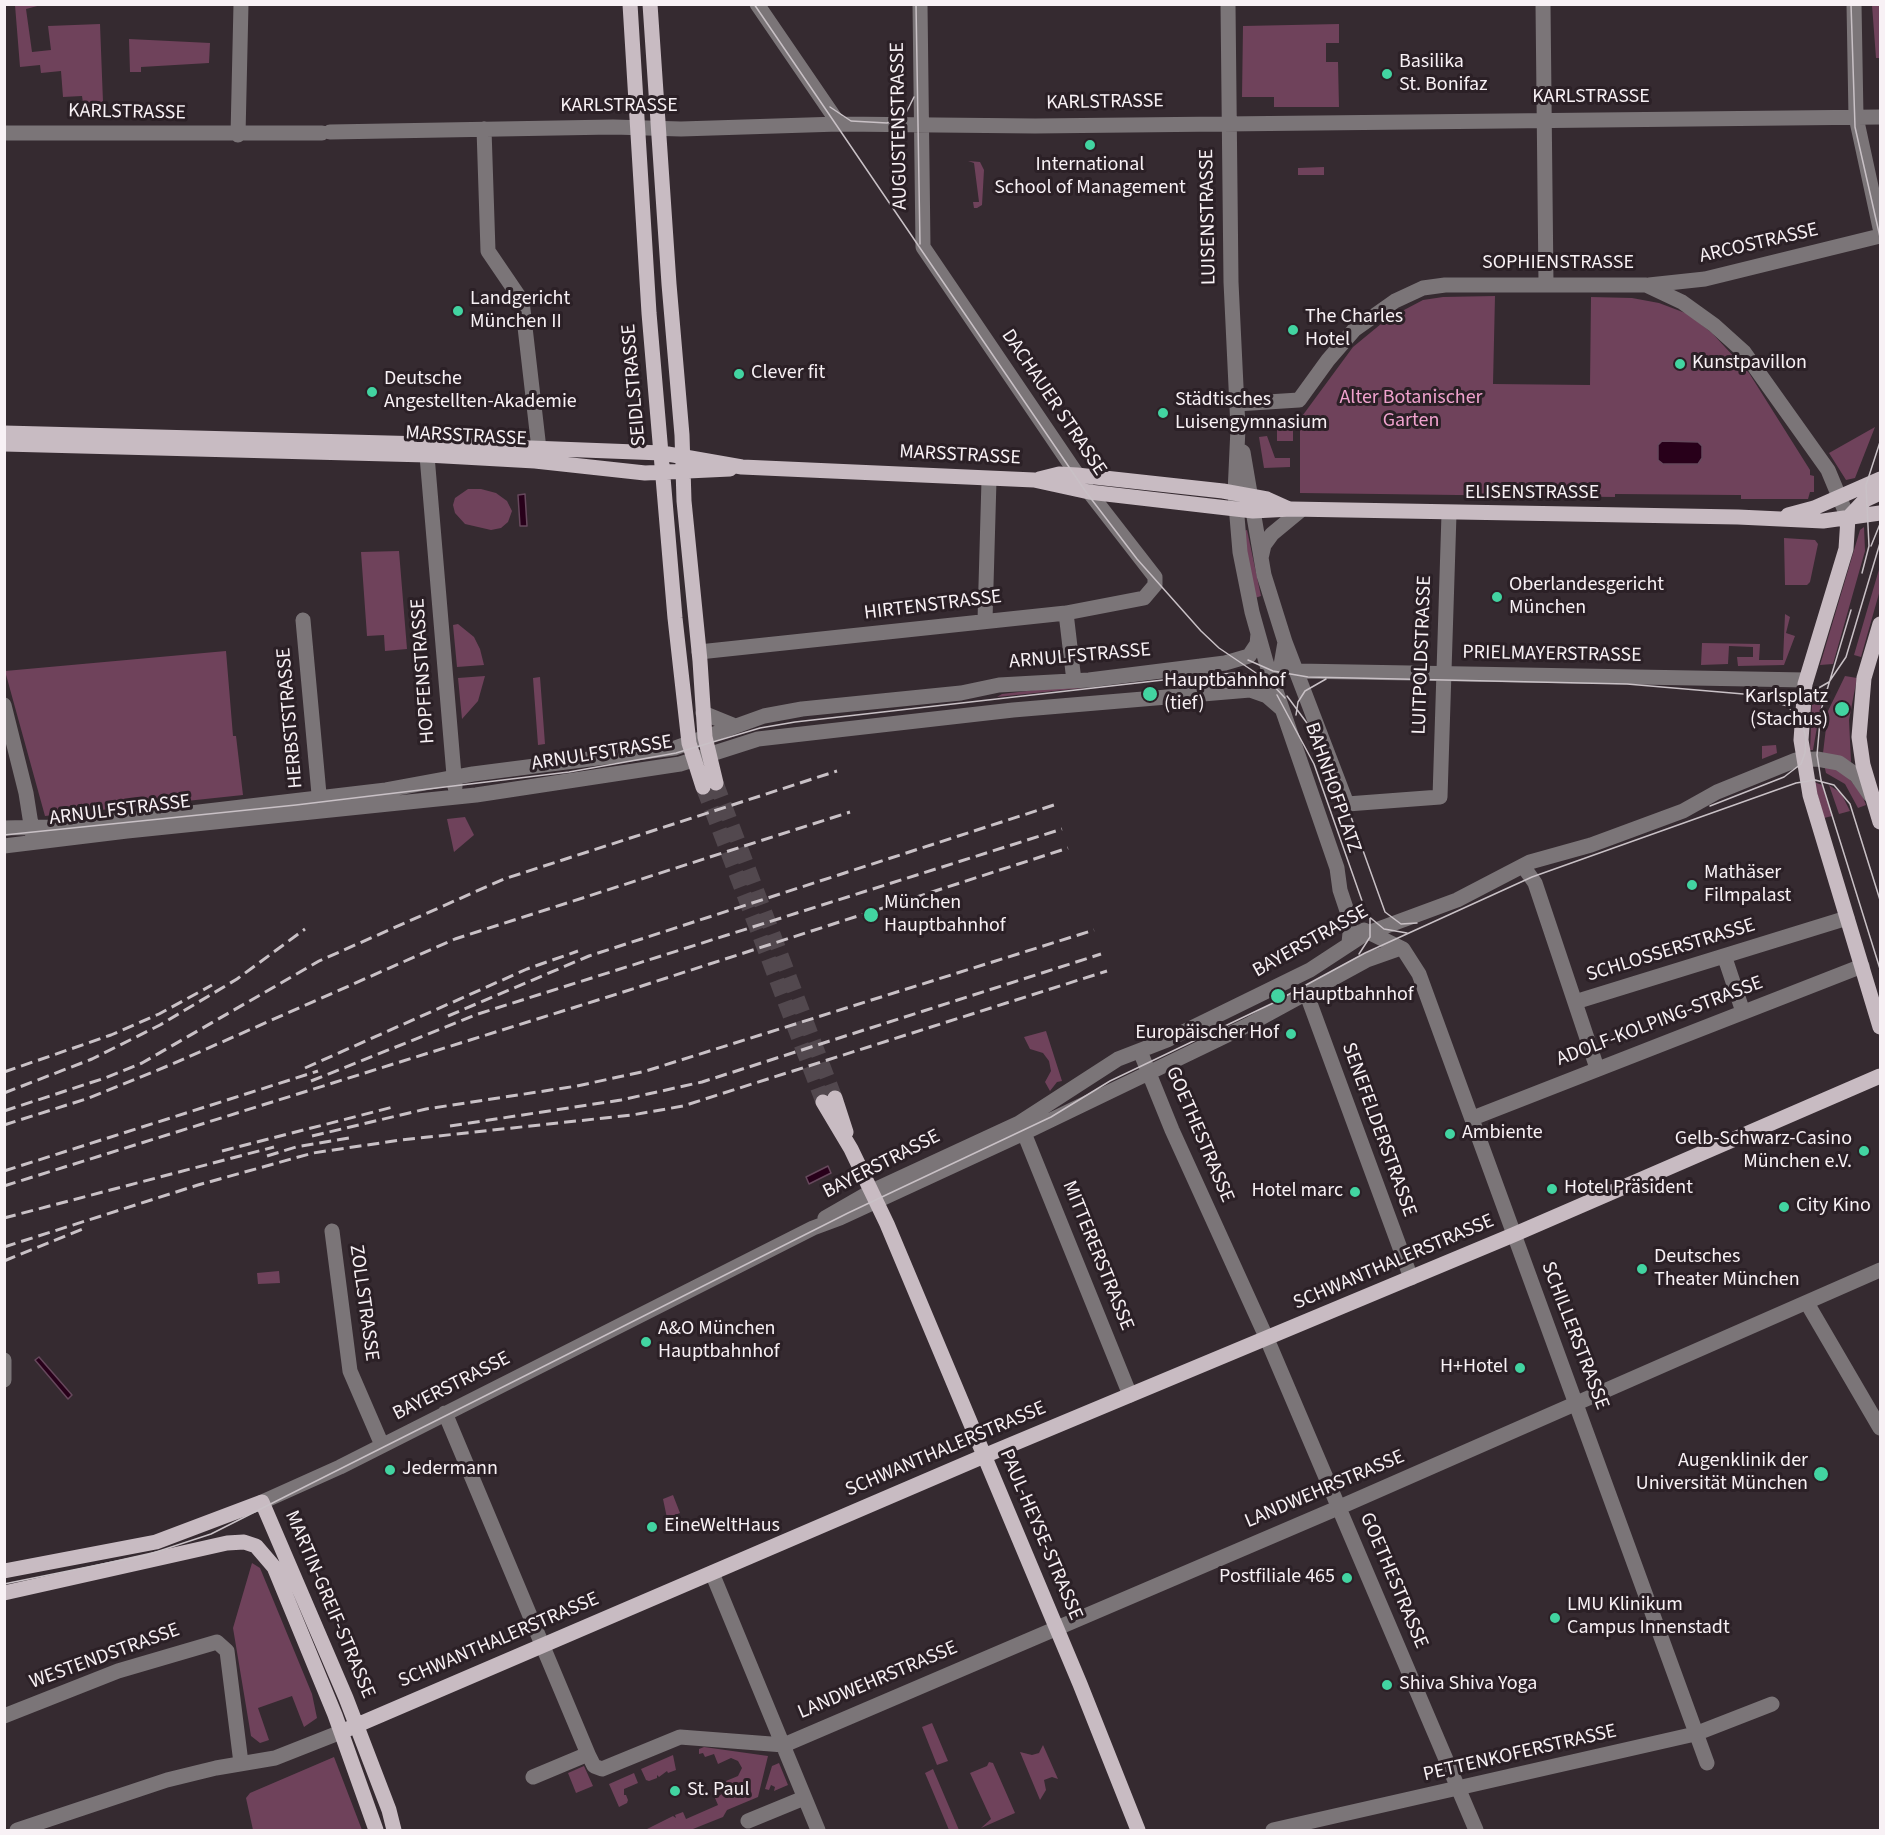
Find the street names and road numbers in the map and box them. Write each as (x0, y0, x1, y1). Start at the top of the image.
street label: AUGUSTENSTRASSE (887, 42, 913, 210)
street label: KARLSTRASSE (1532, 86, 1650, 110)
street label: KARLSTRASSE (1046, 90, 1164, 116)
street label: KARLSTRASSE (560, 95, 678, 119)
street label: KARLSTRASSE (68, 100, 186, 126)
street label: LUISENSTRASSE (1196, 149, 1222, 285)
street label: ARCOSTRASSE (1697, 219, 1821, 269)
street label: SOPHIENSTRASSE (1482, 252, 1634, 276)
street label: SEIDLSTRASSE (618, 323, 652, 447)
street label: DACHAUER STRASSE (995, 325, 1111, 481)
street label: MARSSTRASSE (405, 422, 527, 452)
street label: MARSSTRASSE (899, 441, 1021, 471)
street label: ELISENSTRASSE (1465, 482, 1599, 506)
street label: LUITPOLDSTRASSE (1408, 575, 1438, 735)
street label: HIRTENSTRASSE (863, 586, 1003, 626)
street label: HOPFENSTRASSE (407, 597, 441, 745)
street label: ARNULFSTRASSE (1008, 639, 1152, 675)
street label: PRIELMAYERSTRASSE (1462, 641, 1642, 669)
street label: HERBSTSTRASSE (273, 646, 309, 790)
street label: BAHNHOFPLATZ (1299, 720, 1365, 856)
street label: ARNULFSTRASSE (530, 731, 674, 777)
street label: ARNULFSTRASSE (48, 790, 192, 832)
street label: BAYERSTRASSE (1249, 900, 1373, 984)
street label: SCHLOSSERSTRASSE (1584, 914, 1758, 988)
street label: ADOLF-KOLPING-STRASSE (1553, 972, 1767, 1072)
street label: SENEFELDERSTRASSE (1335, 1040, 1421, 1220)
street label: GOETHESTRASSE (1160, 1063, 1238, 1207)
street label: BAYERSTRASSE (819, 1125, 945, 1205)
street label: MITTERERSTRASSE (1056, 1178, 1138, 1334)
street label: SCHWANTHALERSTRASSE (1290, 1210, 1498, 1316)
street label: ZOLLSTRASSE (343, 1243, 383, 1363)
street label: SCHILLERSTRASSE (1535, 1259, 1613, 1413)
street label: BAYERSTRASSE (389, 1347, 515, 1427)
street label: SCHWANTHALERSTRASSE (842, 1397, 1050, 1503)
street label: PAUL-HEYSE-STRASSE (993, 1446, 1087, 1624)
street label: LANDWEHRSTRASSE (1242, 1446, 1408, 1534)
street label: MARTIN-GREIF-STRASSE (279, 1507, 379, 1703)
street label: GOETHESTRASSE (1354, 1509, 1432, 1653)
street label: SCHWANTHALERSTRASSE (395, 1588, 603, 1694)
street label: WESTENDSTRASSE (27, 1619, 183, 1695)
street label: LANDWEHRSTRASSE (795, 1637, 961, 1725)
street label: PETTENKOFERSTRASSE (1421, 1720, 1619, 1788)

